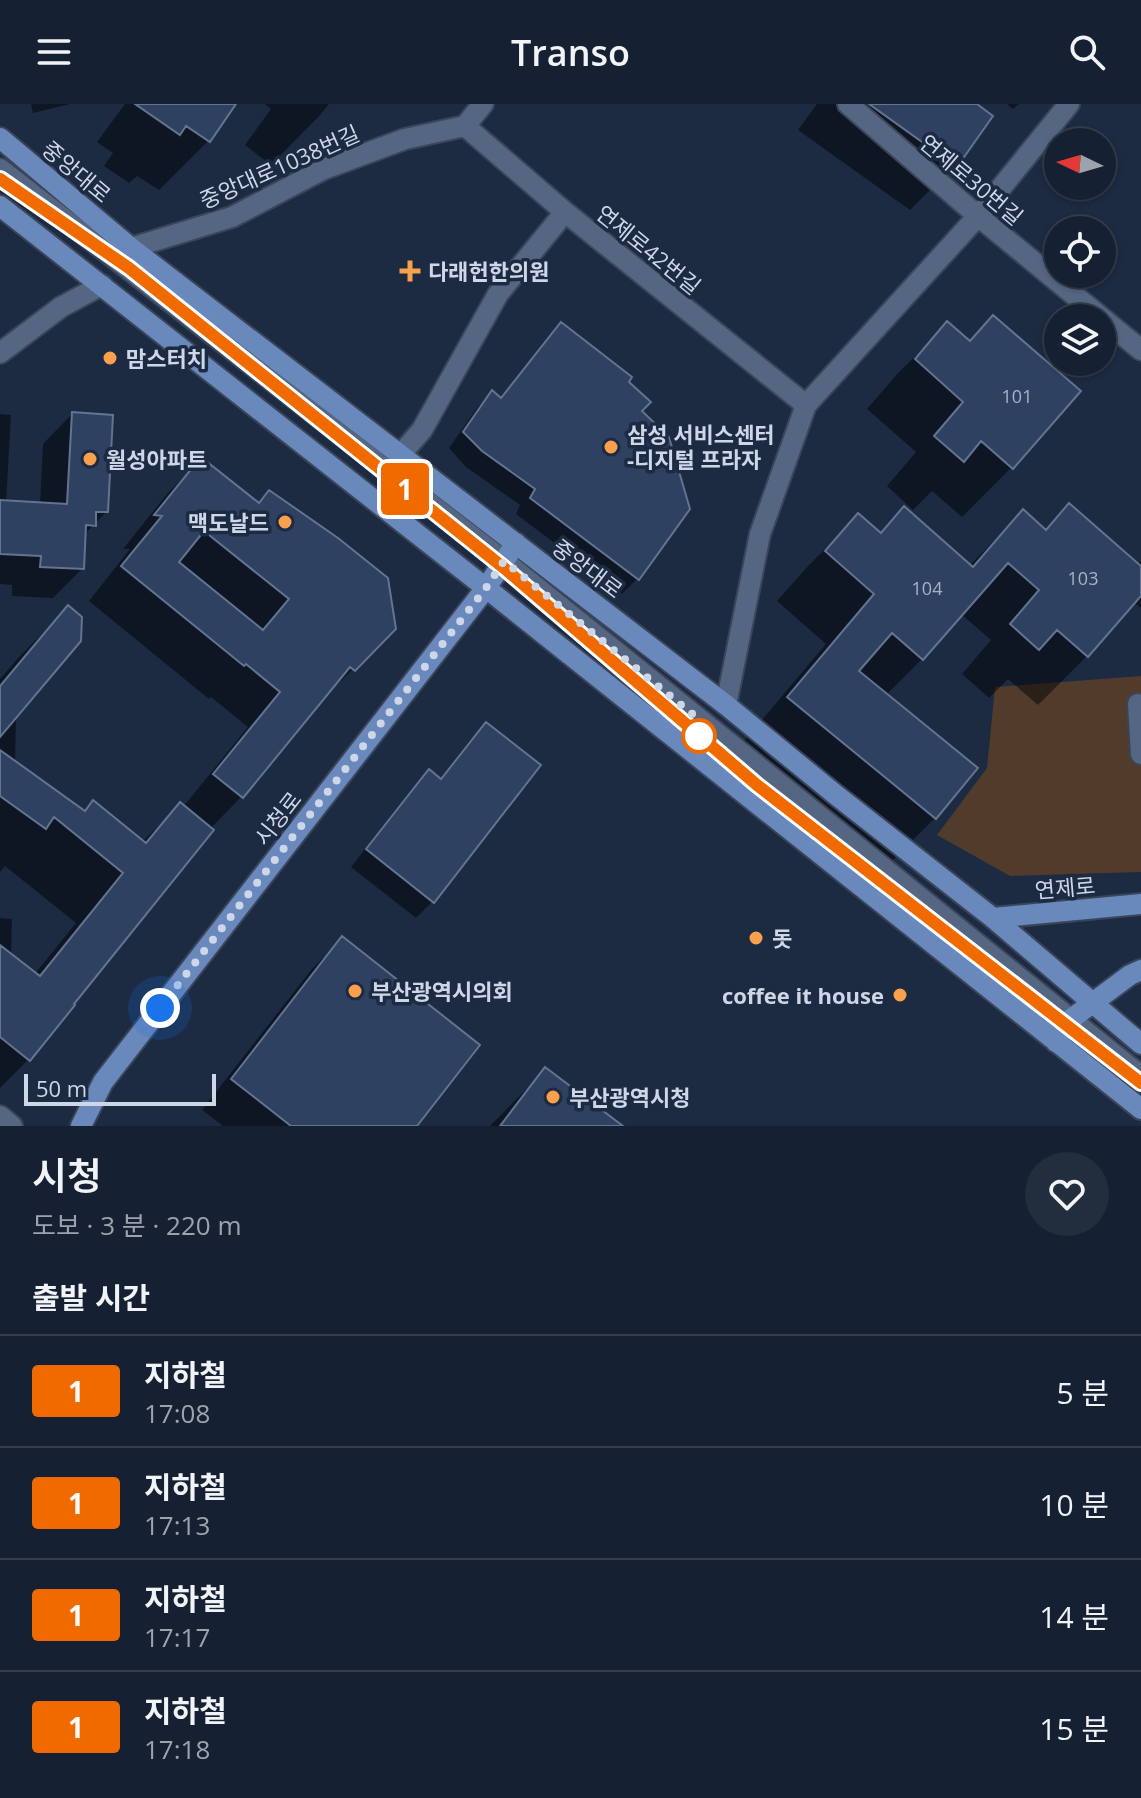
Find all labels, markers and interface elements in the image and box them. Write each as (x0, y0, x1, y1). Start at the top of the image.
text: Transo (511, 28, 630, 77)
icon: menu (32, 30, 76, 74)
icon: search (1065, 30, 1109, 74)
street label: 중앙대로1038번길 (194, 117, 364, 215)
street label: 연제로30번길 (914, 127, 1030, 231)
north arrow (1044, 128, 1116, 200)
map controls (1044, 128, 1116, 376)
street label: 중앙대로 (36, 133, 118, 209)
street label: 연제로42번길 (590, 198, 708, 300)
button: locate (1044, 216, 1116, 288)
place label: 다래헌한의원 (428, 256, 549, 286)
marker: 다래헌한의원 (399, 260, 421, 282)
button: layers (1044, 304, 1116, 376)
place label: 맘스터치 (126, 343, 207, 373)
marker: 맘스터치 (101, 349, 119, 367)
house number: 101 (1002, 384, 1032, 408)
place label: 삼성 서비스센터 -디지털 프라자 (627, 419, 774, 474)
marker: 삼성 서비스센터 -디지털 프라자 (602, 438, 620, 456)
place label: 월성아파트 (106, 444, 207, 474)
marker: 월성아파트 (81, 450, 99, 468)
line badge: 1 (379, 463, 431, 515)
text: 1 (397, 470, 413, 508)
place label: 맥도날드 (188, 507, 269, 537)
marker: 맥도날드 (276, 513, 294, 531)
street label: 중앙대로 (547, 532, 629, 604)
house number: 103 (1068, 566, 1098, 590)
house number: 104 (912, 576, 942, 600)
unlabelled marker (682, 719, 716, 753)
street label: 시청로 (246, 785, 308, 851)
street label: 연제로 (1033, 869, 1097, 905)
place label: 돗 (772, 923, 792, 953)
marker: 돗 (747, 929, 765, 947)
place label: 부산광역시의회 (371, 976, 513, 1006)
place label: coffee it house (722, 980, 884, 1010)
marker: 부산광역시의회 (346, 982, 364, 1000)
marker: coffee it house (891, 986, 909, 1004)
your location (140, 988, 180, 1028)
scale bar (24, 1070, 216, 1106)
text: 50 m (36, 1073, 87, 1103)
place label: 부산광역시청 (569, 1082, 690, 1112)
marker: 부산광역시청 (544, 1088, 562, 1106)
text: 시청 (32, 1149, 102, 1201)
button: heart (1025, 1152, 1109, 1236)
text: 도보 · 3 분 · 220 m (32, 1207, 241, 1243)
text: 출발 시간 (32, 1277, 150, 1318)
text: 지하철 (144, 1354, 227, 1395)
text: 1 (68, 1372, 84, 1410)
text: 5 분 (1056, 1372, 1109, 1413)
text: 17:08 (144, 1395, 210, 1431)
text: 지하철 (144, 1466, 227, 1507)
text: 1 (68, 1484, 84, 1522)
text: 10 분 (1039, 1484, 1109, 1525)
text: 17:13 (144, 1507, 210, 1543)
text: 지하철 (144, 1578, 227, 1619)
text: 1 (68, 1596, 84, 1634)
text: 14 분 (1039, 1596, 1109, 1637)
text: 17:17 (144, 1619, 210, 1655)
text: 지하철 (144, 1690, 227, 1731)
text: 1 (68, 1708, 84, 1746)
text: 15 분 (1039, 1708, 1109, 1749)
text: 17:18 (144, 1731, 210, 1767)

